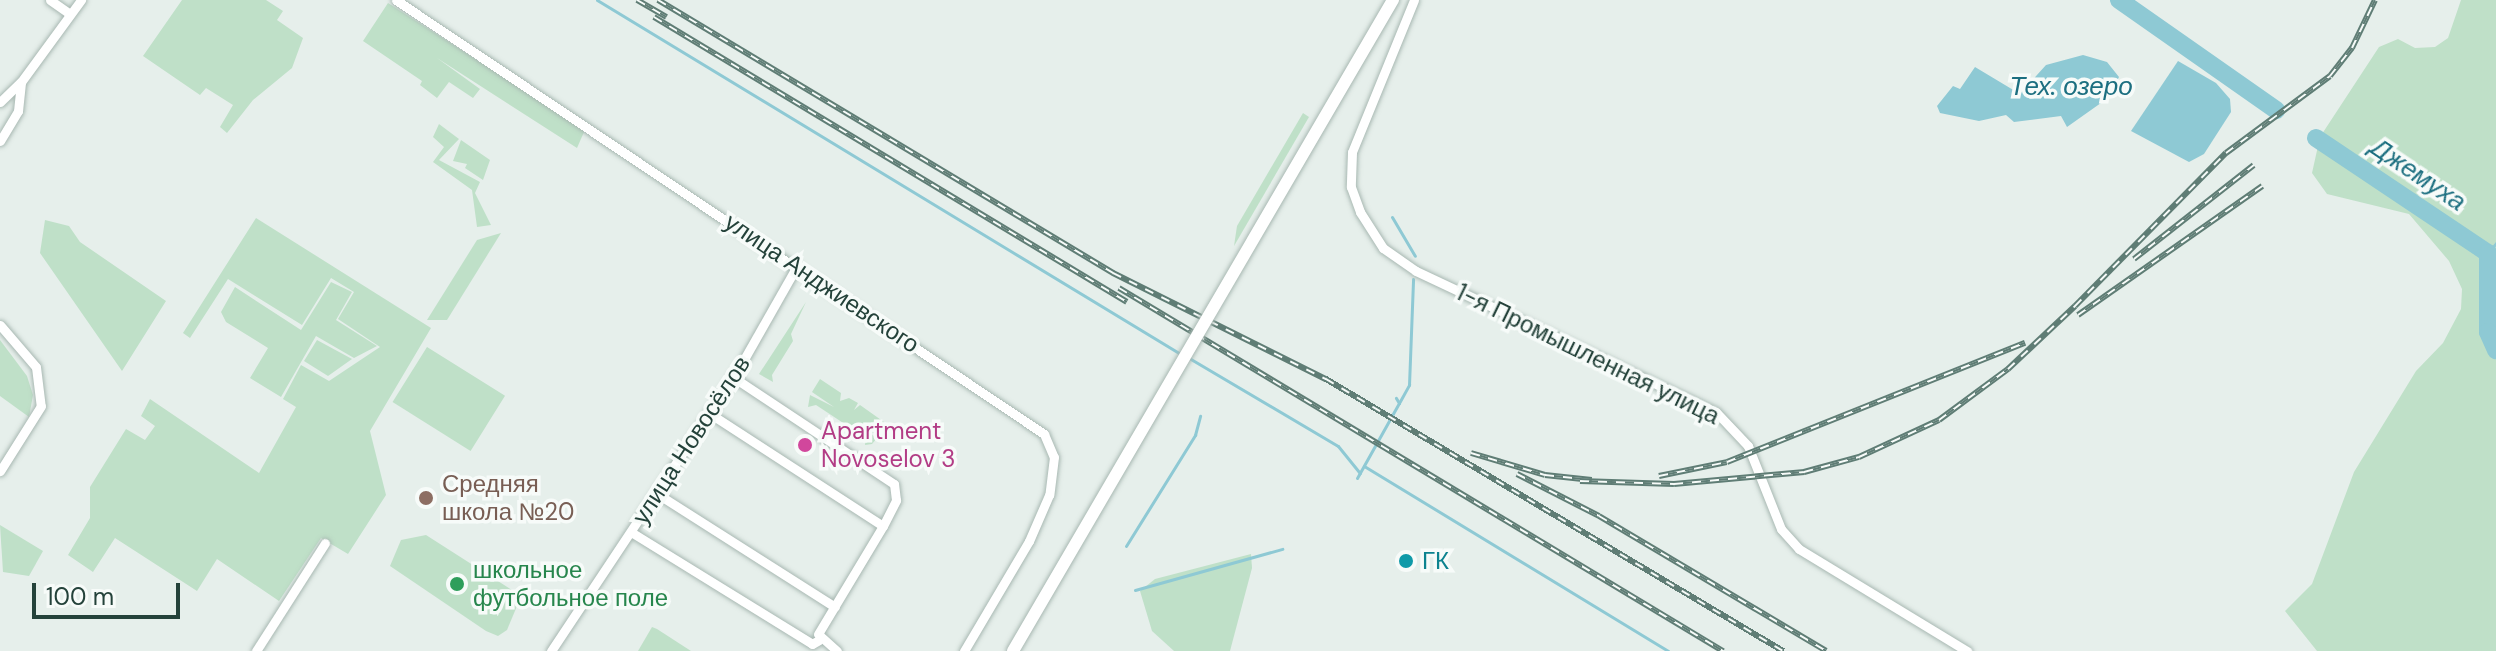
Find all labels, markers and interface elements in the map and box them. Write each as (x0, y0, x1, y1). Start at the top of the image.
water label: Тех. озеро (2009, 71, 2133, 103)
water label: Джемуха (2364, 132, 2472, 218)
street label: улица Анджиевского (719, 207, 925, 359)
street label: 1-я Промышленная улица (1452, 278, 1724, 430)
street label: улица Новосёлов (626, 351, 756, 529)
place label: Apartment Novoselov 3 (821, 417, 955, 473)
marker: Apartment Novoselov 3 (796, 436, 814, 454)
place label: Средняя школа №20 (442, 470, 574, 526)
marker: Средняя школа №20 (417, 489, 435, 507)
place label: ГК (1422, 547, 1449, 575)
marker: ГК (1397, 552, 1415, 570)
place label: школьное футбольное поле (473, 556, 668, 612)
scale bar (36, 567, 184, 617)
marker: школьное футбольное поле (448, 575, 466, 593)
text: 100 m (46, 581, 114, 612)

